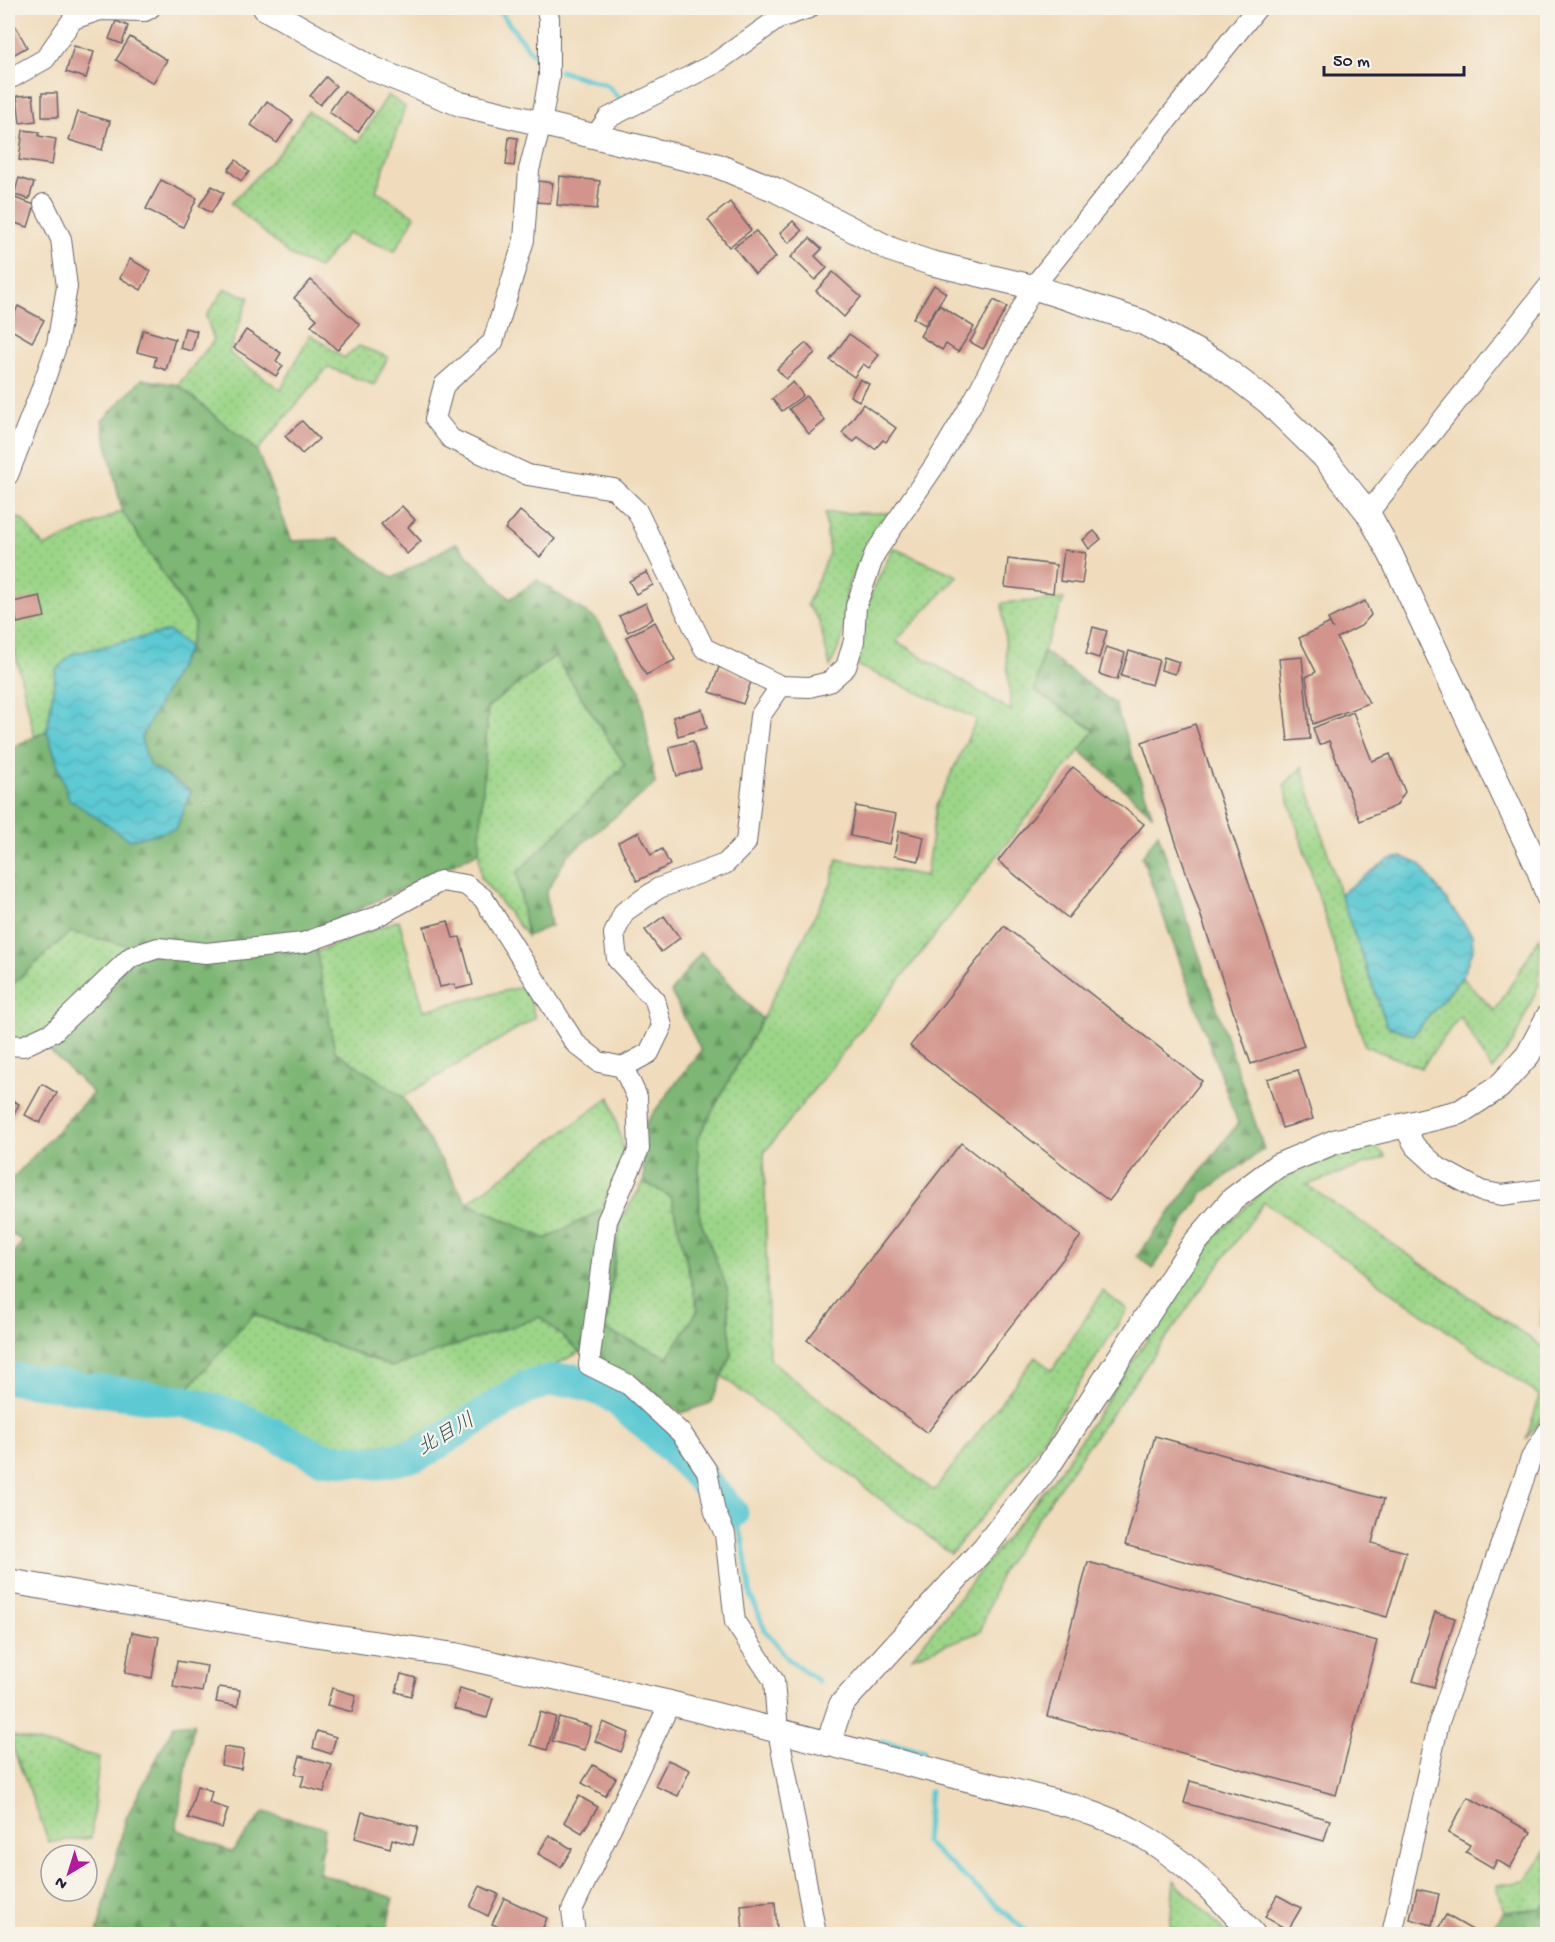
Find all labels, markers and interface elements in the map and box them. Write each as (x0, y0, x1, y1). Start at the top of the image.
scale bar (1324, 39, 1464, 77)
text: 50 m (1333, 52, 1370, 73)
water label: 北目川 (413, 1409, 481, 1463)
north arrow (39, 1843, 99, 1903)
text: N (52, 1871, 72, 1893)

